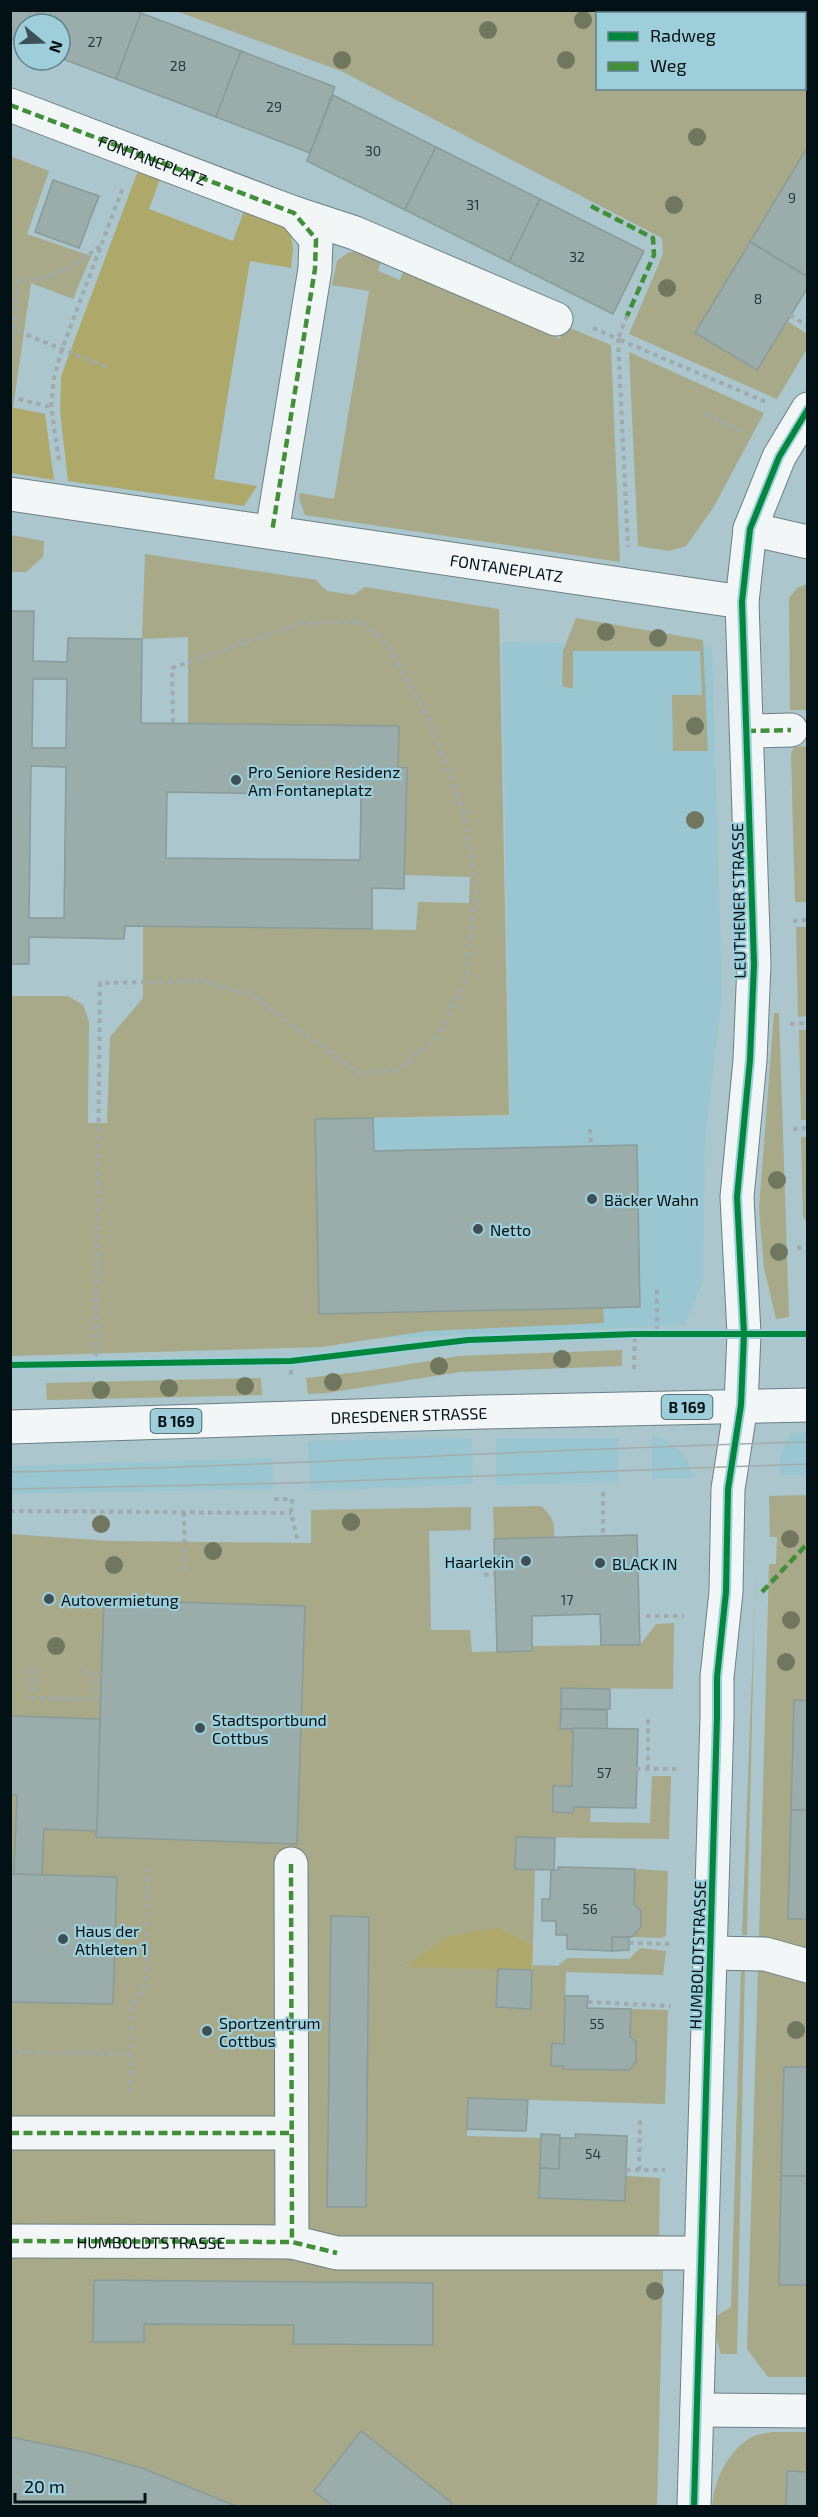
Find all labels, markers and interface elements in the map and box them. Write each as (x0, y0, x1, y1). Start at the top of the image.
north arrow (12, 12, 72, 72)
legend (596, 12, 806, 90)
text: Radweg (650, 24, 716, 46)
house number: 27 (87, 33, 103, 50)
text: N (46, 38, 68, 56)
text: Weg (650, 54, 686, 76)
house number: 28 (170, 57, 186, 74)
house number: 29 (266, 98, 282, 115)
street label: FONTANEPLATZ (96, 130, 210, 189)
house number: 30 (365, 142, 381, 159)
house number: 9 (788, 189, 796, 206)
house number: 31 (466, 196, 480, 213)
house number: 32 (569, 248, 585, 265)
house number: 8 (754, 290, 762, 307)
street label: FONTANEPLATZ (449, 550, 564, 585)
place label: Pro Seniore Residenz Am Fontaneplatz (248, 762, 400, 799)
marker: Pro Seniore Residenz Am Fontaneplatz (229, 773, 243, 787)
street label: LEUTHENER STRASSE (727, 823, 749, 979)
place label: Bäcker Wahn (604, 1190, 699, 1209)
marker: Bäcker Wahn (585, 1192, 599, 1206)
place label: Netto (490, 1220, 531, 1239)
marker: Netto (471, 1222, 485, 1236)
road number: B 169 (662, 1395, 712, 1419)
street label: DRESDENER STRASSE (330, 1402, 488, 1426)
road number: B 169 (150, 1409, 201, 1433)
place label: Haarlekin (445, 1552, 514, 1571)
marker: Haarlekin (519, 1554, 533, 1568)
place label: BLACK IN (612, 1554, 678, 1573)
marker: BLACK IN (593, 1556, 607, 1570)
place label: Autovermietung (61, 1590, 179, 1609)
house number: 17 (561, 1591, 573, 1608)
marker: Autovermietung (42, 1592, 56, 1606)
place label: Stadtsportbund Cottbus (212, 1710, 327, 1747)
marker: Stadtsportbund Cottbus (193, 1721, 207, 1735)
house number: 57 (597, 1764, 611, 1781)
street label: HUMBOLDTSTRASSE (685, 1880, 709, 2030)
house number: 56 (582, 1900, 598, 1917)
place label: Haus der Athleten 1 (75, 1921, 147, 1958)
marker: Haus der Athleten 1 (56, 1932, 70, 1946)
place label: Sportzentrum Cottbus (219, 2013, 321, 2050)
house number: 55 (589, 2015, 605, 2032)
marker: Sportzentrum Cottbus (200, 2024, 214, 2038)
house number: 54 (585, 2145, 601, 2162)
street label: HUMBOLDTSTRASSE (76, 2232, 226, 2251)
scale bar (15, 2466, 146, 2504)
text: 20 m (24, 2475, 65, 2497)

